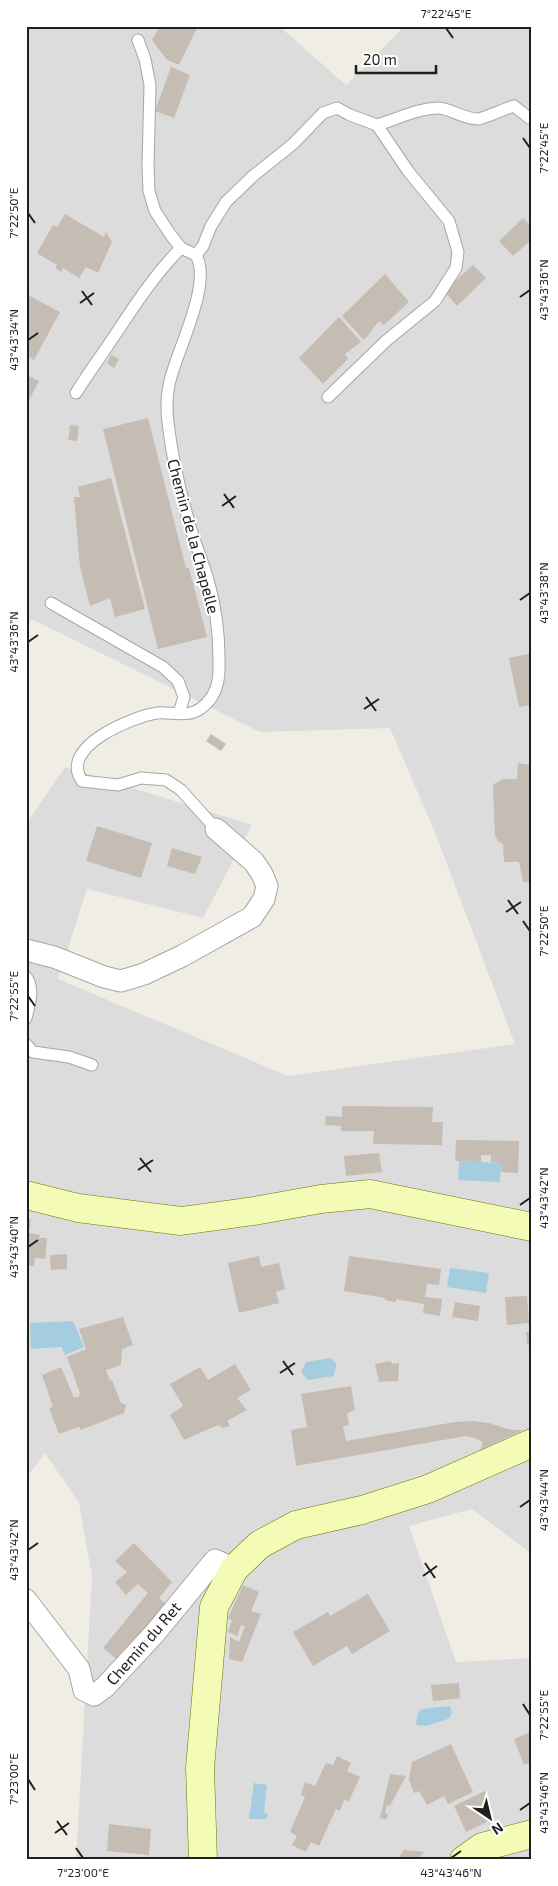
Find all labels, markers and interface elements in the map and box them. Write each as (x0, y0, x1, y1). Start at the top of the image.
text: 7°22'45"E (420, 6, 472, 20)
scale bar (356, 42, 436, 74)
text: 20 m (363, 50, 397, 68)
text: 7°22'45"E (536, 122, 550, 174)
text: 7°22'50"E (6, 187, 20, 239)
text: 43°43'36"N (536, 259, 550, 321)
text: 43°43'34"N (6, 309, 20, 371)
street label: Chemin de la Chapelle (164, 457, 224, 615)
text: 43°43'38"N (536, 562, 550, 624)
text: 43°43'36"N (6, 611, 20, 673)
text: 7°22'50"E (536, 905, 550, 957)
text: 7°22'55"E (6, 971, 20, 1021)
text: 43°43'42"N (536, 1167, 550, 1229)
text: 43°43'40"N (6, 1216, 20, 1278)
text: 43°43'44"N (536, 1469, 550, 1531)
text: 43°43'42"N (6, 1519, 20, 1581)
street label: Chemin du Ret (102, 1597, 184, 1689)
text: 7°22'55"E (536, 1690, 550, 1740)
text: 7°23'00"E (6, 1753, 20, 1805)
text: 43°43'46"N (536, 1772, 550, 1834)
north arrow (466, 1794, 516, 1844)
text: N (489, 1819, 507, 1839)
text: 7°23'00"E (57, 1865, 109, 1879)
text: 43°43'46"N (420, 1865, 482, 1879)

